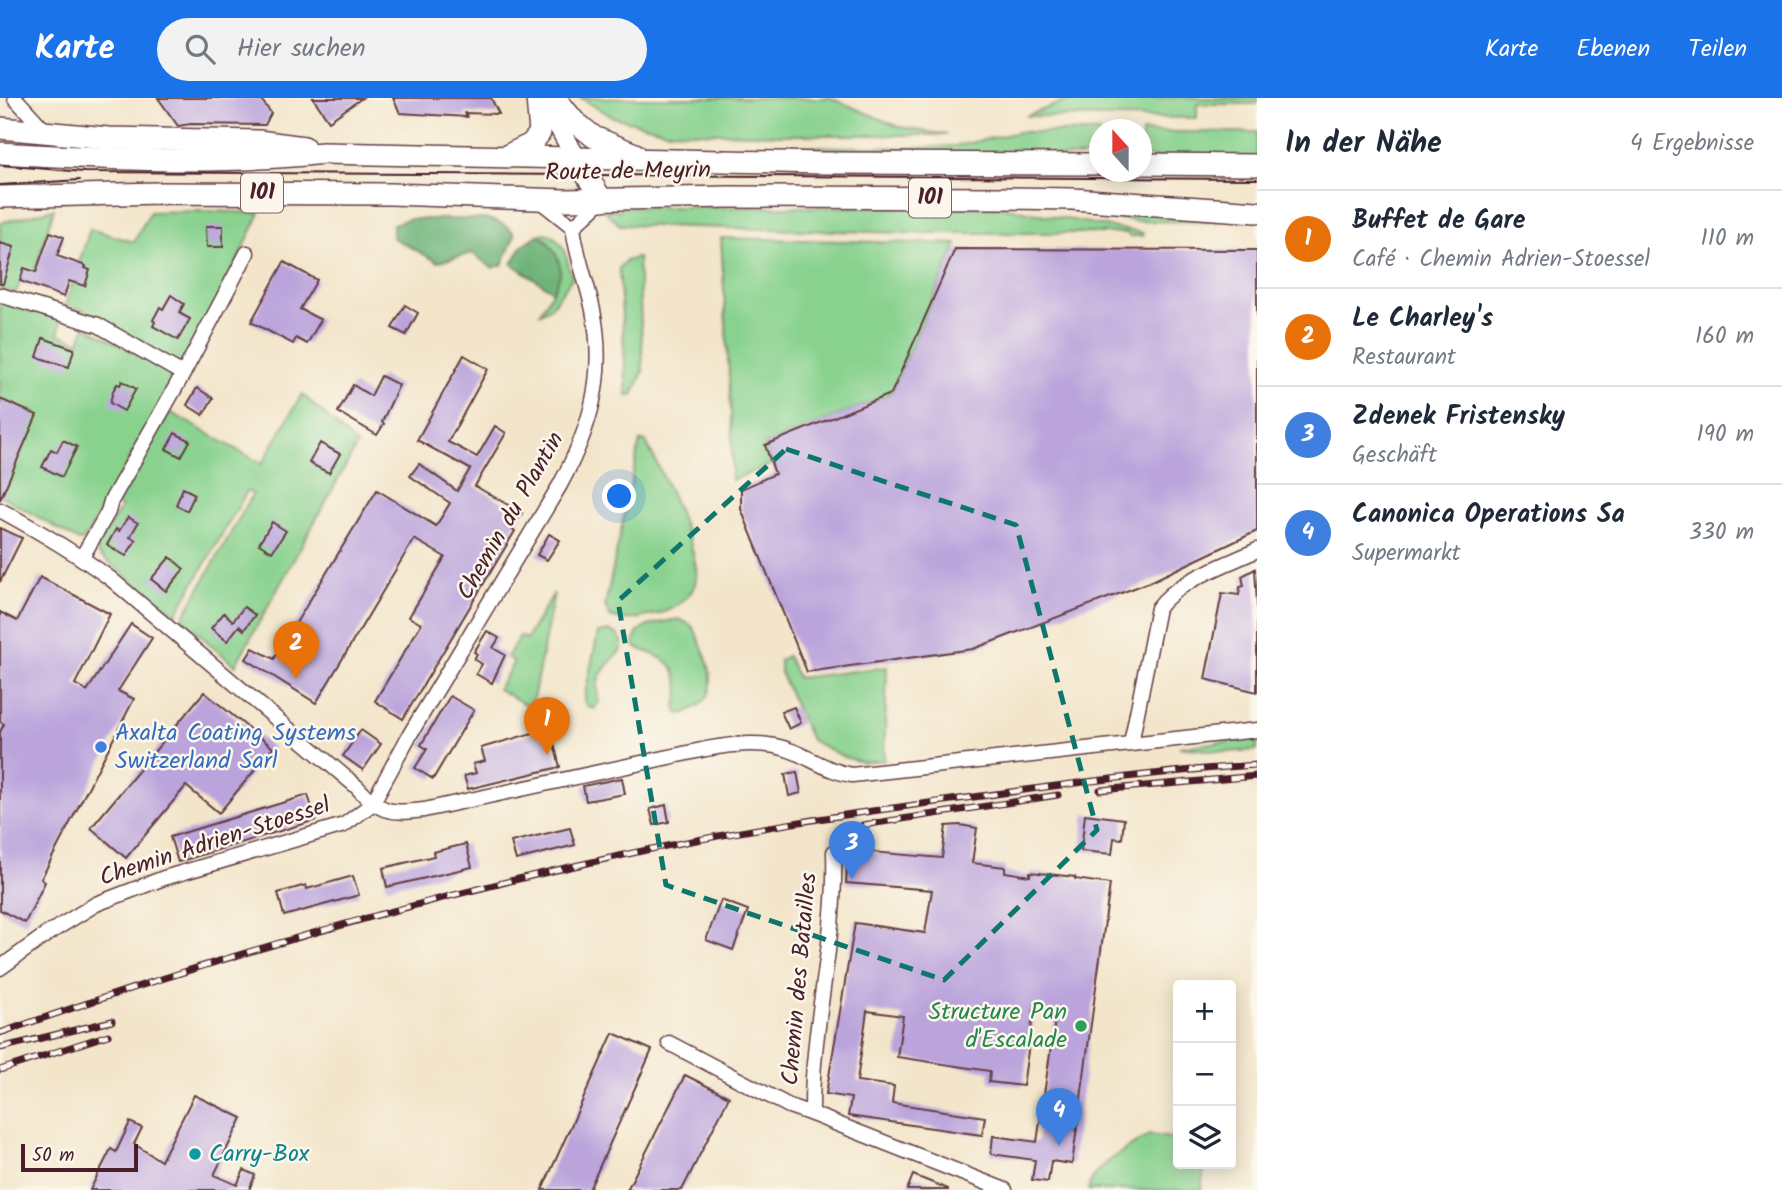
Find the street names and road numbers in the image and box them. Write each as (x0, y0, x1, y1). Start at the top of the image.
street label: Route de Meyrin (545, 151, 711, 193)
road number: 101 (241, 174, 283, 212)
road number: 101 (909, 178, 951, 218)
street label: Chemin du Plantin (447, 424, 575, 608)
street label: Chemin Adrien-Stoessel (94, 786, 336, 898)
street label: Chemin des Batailles (771, 871, 829, 1087)

